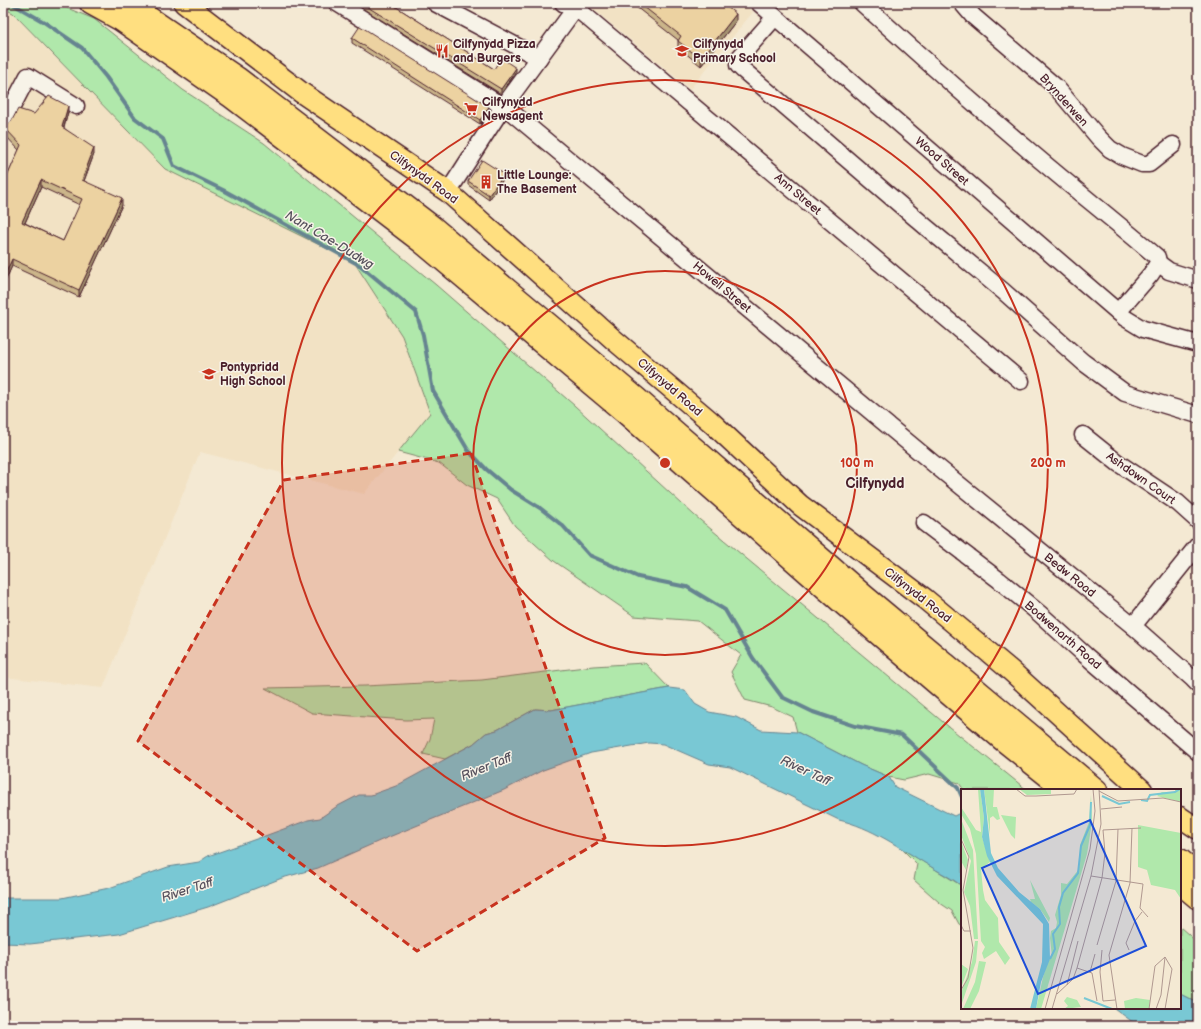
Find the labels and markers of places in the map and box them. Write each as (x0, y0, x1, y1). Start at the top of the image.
place label: Cilfynydd Pizza and Burgers (453, 37, 536, 66)
place label: Cilfynydd Primary School (693, 37, 776, 66)
restaurant icon: Cilfynydd Pizza and Burgers (434, 43, 450, 59)
school or university icon: Cilfynydd Primary School (674, 43, 690, 59)
place label: Cilfynydd Newsagent (482, 95, 543, 124)
supermarket icon: Cilfynydd Newsagent (463, 101, 479, 117)
place label: Little Lounge: The Basement (497, 168, 577, 197)
building icon: Little Lounge: The Basement (478, 174, 494, 190)
place label: Pontypridd High School (220, 360, 286, 389)
school or university icon: Pontypridd High School (201, 366, 217, 382)
centre of rings (658, 456, 672, 470)

